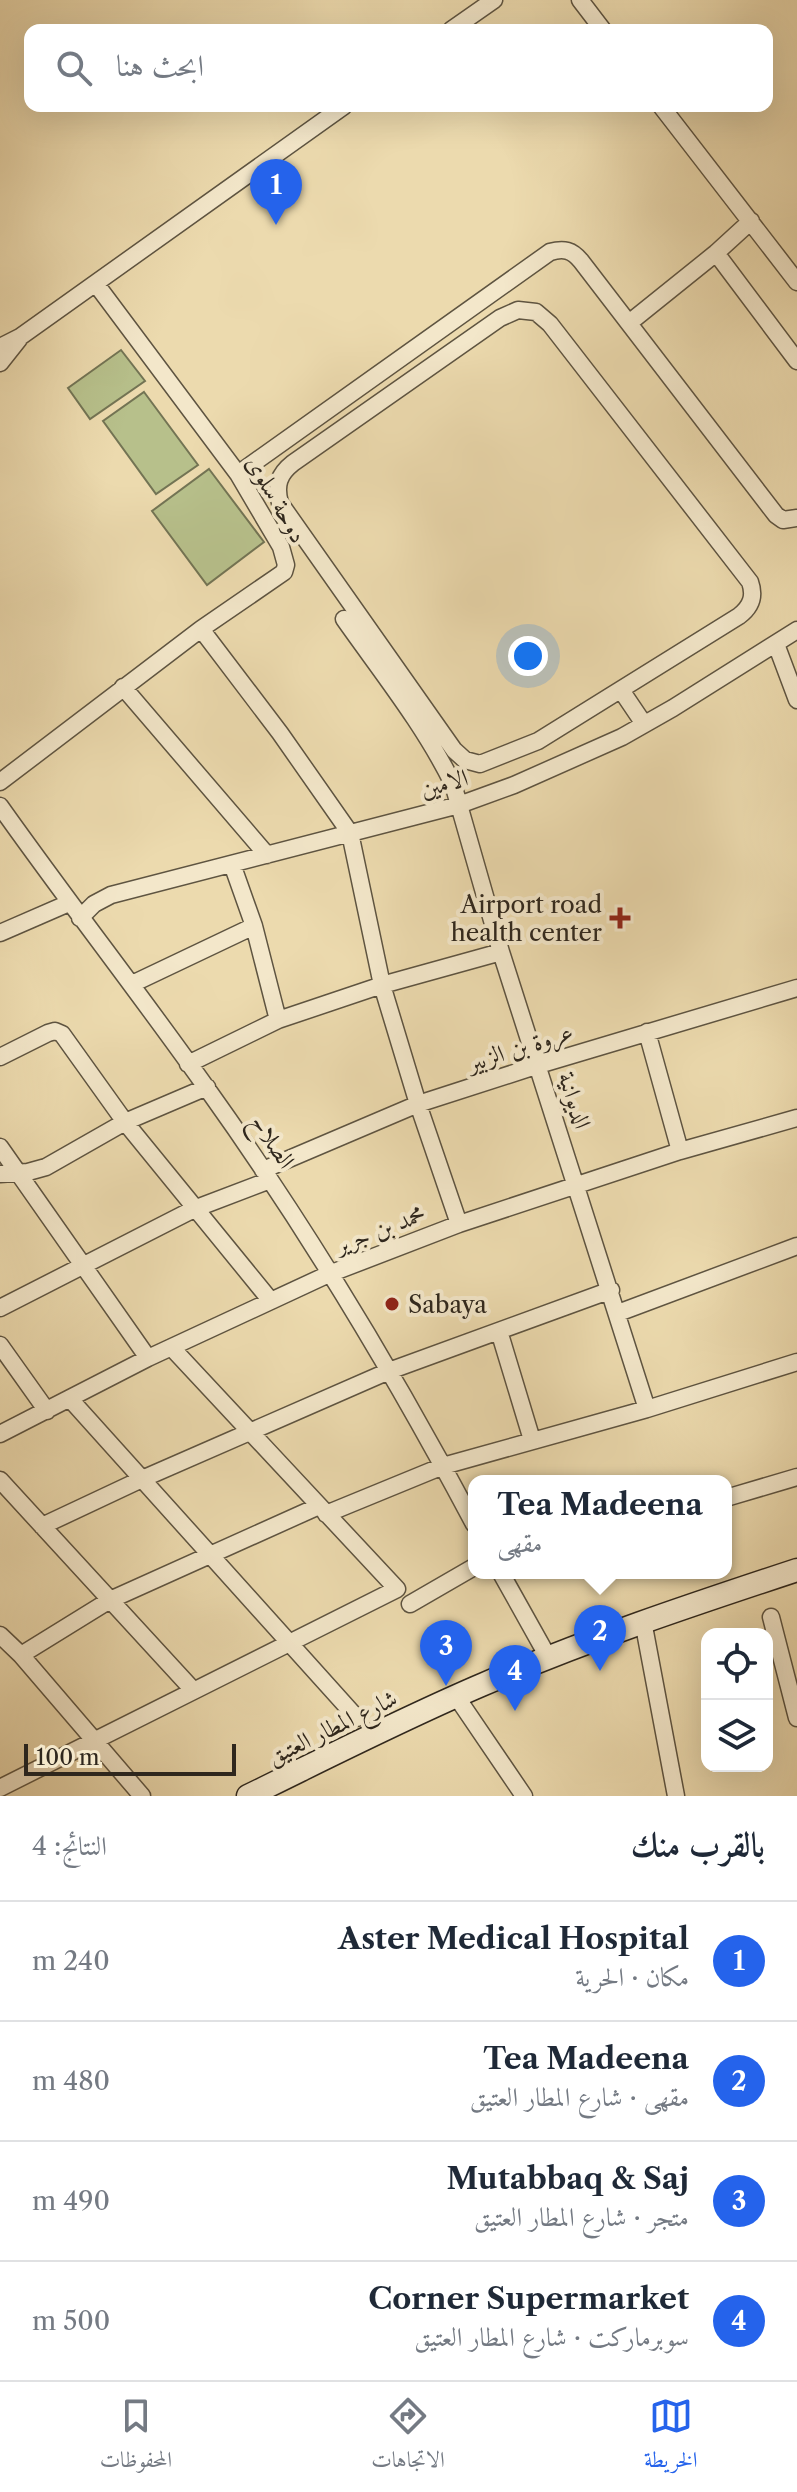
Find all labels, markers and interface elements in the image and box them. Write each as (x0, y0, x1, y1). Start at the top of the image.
search box (24, 24, 773, 112)
icon: search (52, 46, 96, 90)
text: ابحث هنا (116, 47, 204, 84)
pin: 1 (250, 159, 302, 225)
street label: دوحة سلوى (240, 450, 314, 548)
your location (508, 636, 548, 676)
street label: الامين (417, 762, 471, 804)
place label: Airport road health center (451, 890, 602, 947)
marker: Airport road health center (609, 907, 631, 929)
street label: عروة بن الزبير (461, 1016, 577, 1081)
street label: الديوانية (551, 1068, 598, 1132)
street label: الصلاح (239, 1108, 302, 1178)
street label: محمد بن جرير (328, 1199, 429, 1260)
place label: Sabaya (408, 1290, 487, 1319)
marker: Sabaya (383, 1295, 401, 1313)
popup (468, 1475, 732, 1579)
text: Tea Madeena (497, 1486, 703, 1523)
text: مقهى (497, 1527, 542, 1559)
pin: 2 (574, 1605, 626, 1671)
pin: 3 (420, 1620, 472, 1686)
map controls (701, 1628, 773, 1772)
button: locate (701, 1628, 773, 1700)
pin: 4 (489, 1645, 541, 1711)
street label: شارع المطار العتيق (262, 1683, 404, 1776)
button: layers (701, 1700, 773, 1772)
scale bar (24, 1740, 236, 1776)
text: 100 m (36, 1744, 99, 1771)
text: بالقرب منك (631, 1823, 765, 1865)
text: النتائج: 4 (32, 1830, 107, 1862)
text: Aster Medical Hospital (338, 1920, 689, 1957)
text: 240 m (32, 1945, 110, 1977)
text: 1 (733, 1945, 745, 1977)
text: مكان · الحرية (575, 1961, 689, 1993)
text: Tea Madeena (483, 2040, 689, 2077)
text: 480 m (32, 2065, 110, 2097)
text: 2 (731, 2065, 747, 2097)
text: مقهى · شارع المطار العتيق (470, 2081, 689, 2113)
text: Mutabbaq & Saj (447, 2160, 689, 2197)
text: 490 m (32, 2185, 110, 2217)
text: 3 (732, 2185, 746, 2217)
text: متجر · شارع المطار العتيق (474, 2201, 689, 2233)
text: Corner Supermarket (368, 2280, 689, 2317)
text: 500 m (32, 2305, 110, 2337)
text: 4 (731, 2305, 747, 2337)
text: سوبرماركت · شارع المطار العتيق (414, 2321, 689, 2353)
tab: المحفوظات (100, 2394, 172, 2481)
tab: الاتجاهات (371, 2394, 445, 2481)
tab: الخريطة (644, 2394, 697, 2481)

